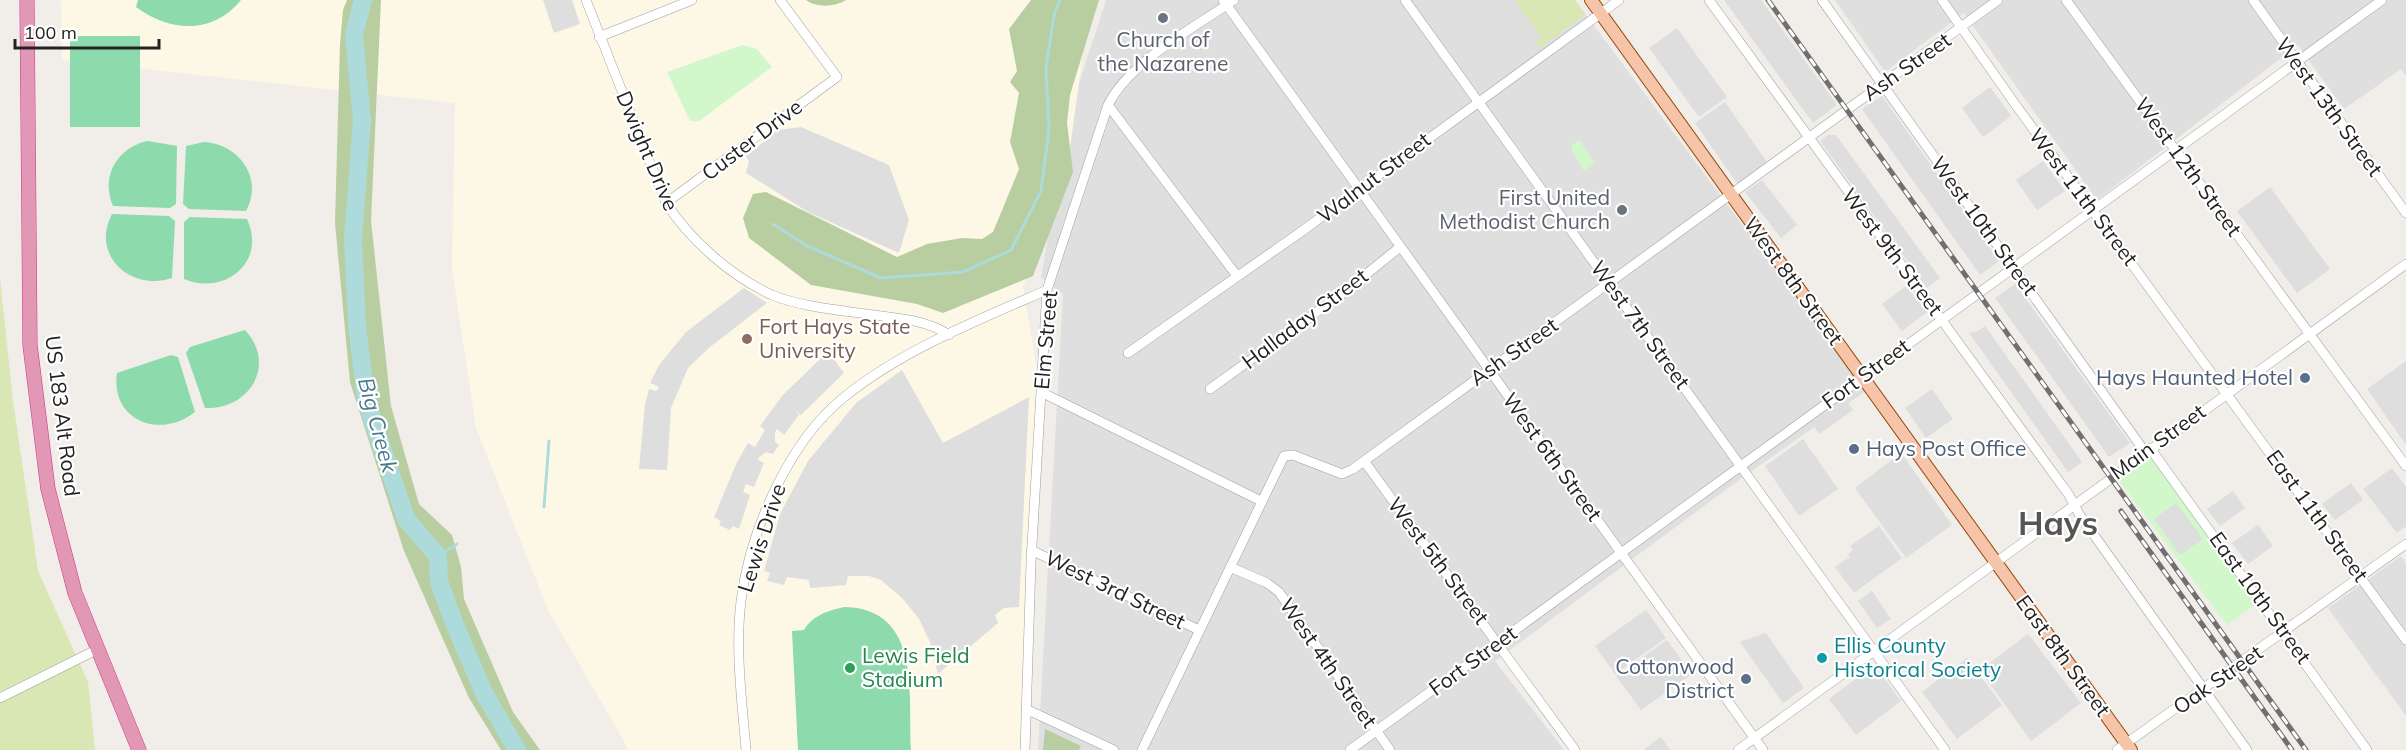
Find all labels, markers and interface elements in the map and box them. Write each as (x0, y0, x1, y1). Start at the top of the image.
marker: Church of the Nazarene (1156, 11, 1170, 25)
scale bar (15, 12, 159, 50)
text: 100 m (24, 21, 77, 44)
place label: Church of the Nazarene (1098, 26, 1228, 76)
street label: Ash Street (1857, 26, 1955, 106)
street label: West 13th Street (2271, 32, 2389, 181)
street label: Dwight Drive (611, 87, 685, 214)
street label: West 12th Street (2130, 92, 2248, 241)
street label: Custer Drive (696, 93, 807, 185)
street label: West 11th Street (2024, 123, 2144, 270)
street label: Walnut Street (1312, 126, 1435, 228)
street label: West 10th Street (1926, 151, 2044, 300)
street label: West 9th Street (1837, 183, 1949, 320)
place label: First United Methodist Church (1439, 184, 1610, 234)
marker: First United Methodist Church (1615, 203, 1629, 217)
street label: West 8th Street (1738, 211, 1849, 350)
street label: West 7th Street (1585, 255, 1696, 394)
street label: Halladay Street (1236, 262, 1373, 374)
street label: Elm Street (1028, 289, 1062, 391)
street label: Ash Street (1464, 311, 1562, 391)
place label: Fort Hays State University (759, 313, 910, 363)
marker: Fort Hays State University (740, 332, 754, 346)
street label: Fort Street (1816, 333, 1915, 414)
street label: US 183 Alt Road (40, 334, 86, 498)
place label: Hays Haunted Hotel (2096, 364, 2293, 390)
marker: Hays Haunted Hotel (2298, 371, 2312, 385)
water label: Big Creek (352, 374, 404, 476)
street label: West 6th Street (1497, 387, 1608, 526)
street label: Main Street (2105, 398, 2210, 484)
place label: Hays Post Office (1866, 435, 2026, 461)
marker: Hays Post Office (1847, 442, 1861, 456)
street label: East 11th Street (2261, 445, 2374, 586)
street label: Lewis Drive (731, 480, 791, 595)
street label: West 5th Street (1383, 492, 1495, 629)
district label: Hays (2018, 502, 2098, 543)
street label: East 10th Street (2204, 527, 2317, 668)
street label: West 3rd Street (1041, 544, 1190, 634)
street label: East 8th Street (2011, 590, 2117, 721)
street label: West 4th Street (1274, 593, 1383, 732)
street label: Fort Street (1423, 620, 1522, 701)
place label: Ellis County Historical Society (1834, 632, 2001, 682)
street label: Oak Street (2168, 639, 2267, 719)
place label: Lewis Field Stadium (862, 642, 970, 692)
marker: Ellis County Historical Society (1815, 651, 1829, 665)
place label: Cottonwood District (1615, 653, 1734, 703)
marker: Lewis Field Stadium (843, 661, 857, 675)
marker: Cottonwood District (1739, 672, 1753, 686)

